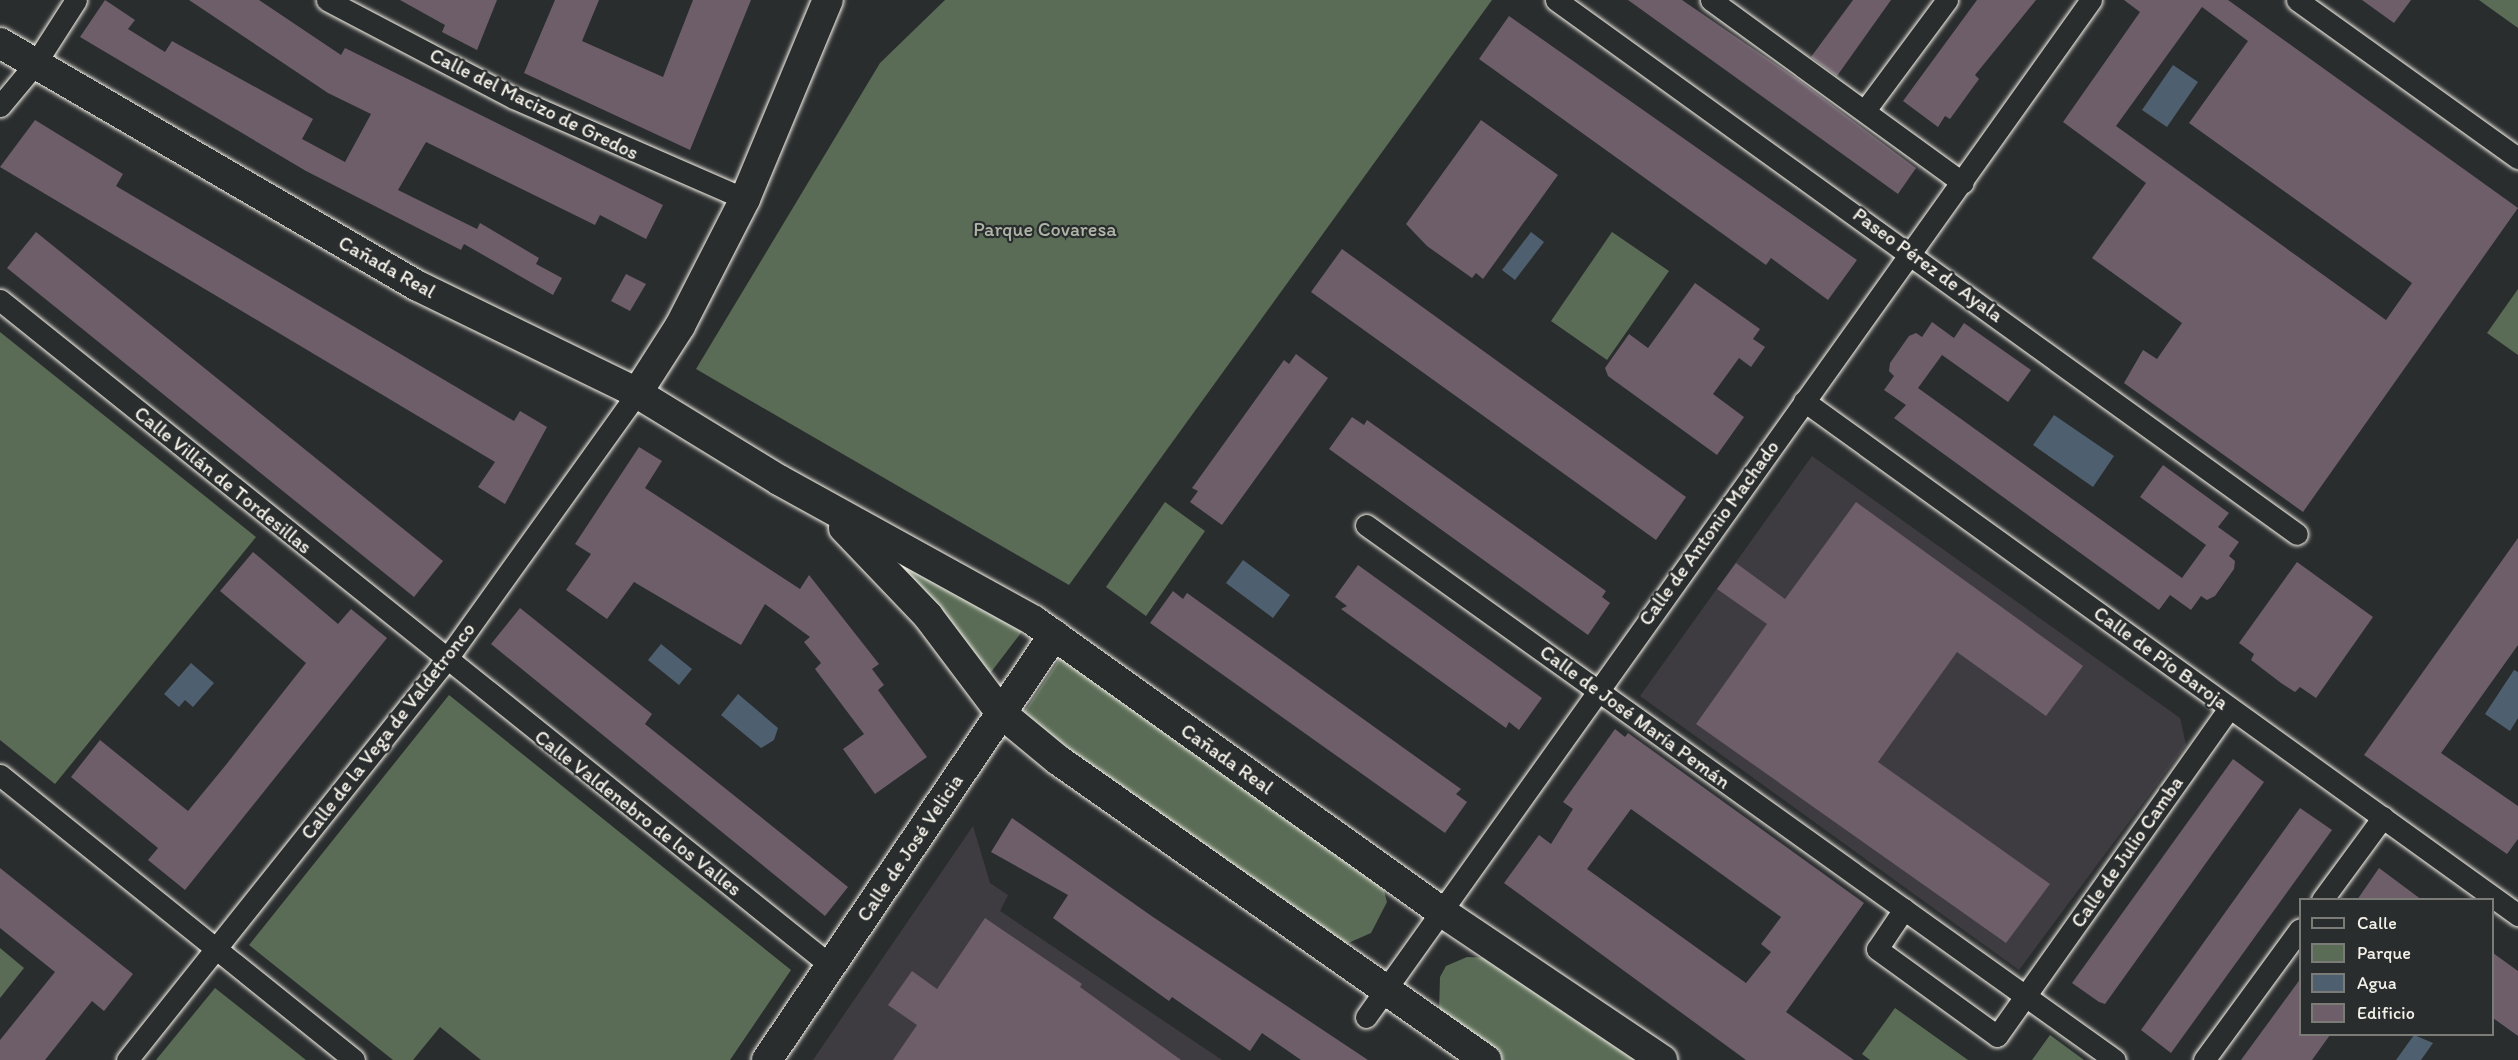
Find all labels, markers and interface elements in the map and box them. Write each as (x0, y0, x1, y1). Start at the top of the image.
street label: Calle del Macizo de Gredos (425, 43, 643, 165)
street label: Paseo Pérez de Ayala (1849, 203, 2007, 327)
park label: Parque Covaresa (973, 217, 1117, 241)
street label: Cañada Real (334, 230, 440, 304)
street label: Calle Villán de Tordesillas (130, 401, 316, 559)
street label: Calle de Antonio Machado (1634, 436, 1784, 630)
street label: Calle de Pío Baroja (2089, 601, 2233, 715)
street label: Calle de la Vega de Valdetronco (296, 618, 480, 844)
street label: Calle de José María Pemán (1536, 640, 1734, 794)
street label: Cañada Real (1176, 718, 1278, 800)
street label: Calle Valdenebro de los Valles (530, 725, 746, 901)
street label: Calle de José Velicia (852, 770, 968, 926)
street label: Calle de Julio Camba (2066, 771, 2188, 933)
legend (2299, 898, 2494, 1036)
text: Calle (2357, 912, 2397, 934)
text: Parque (2357, 942, 2411, 964)
text: Agua (2357, 972, 2397, 994)
text: Edificio (2357, 1002, 2415, 1024)

